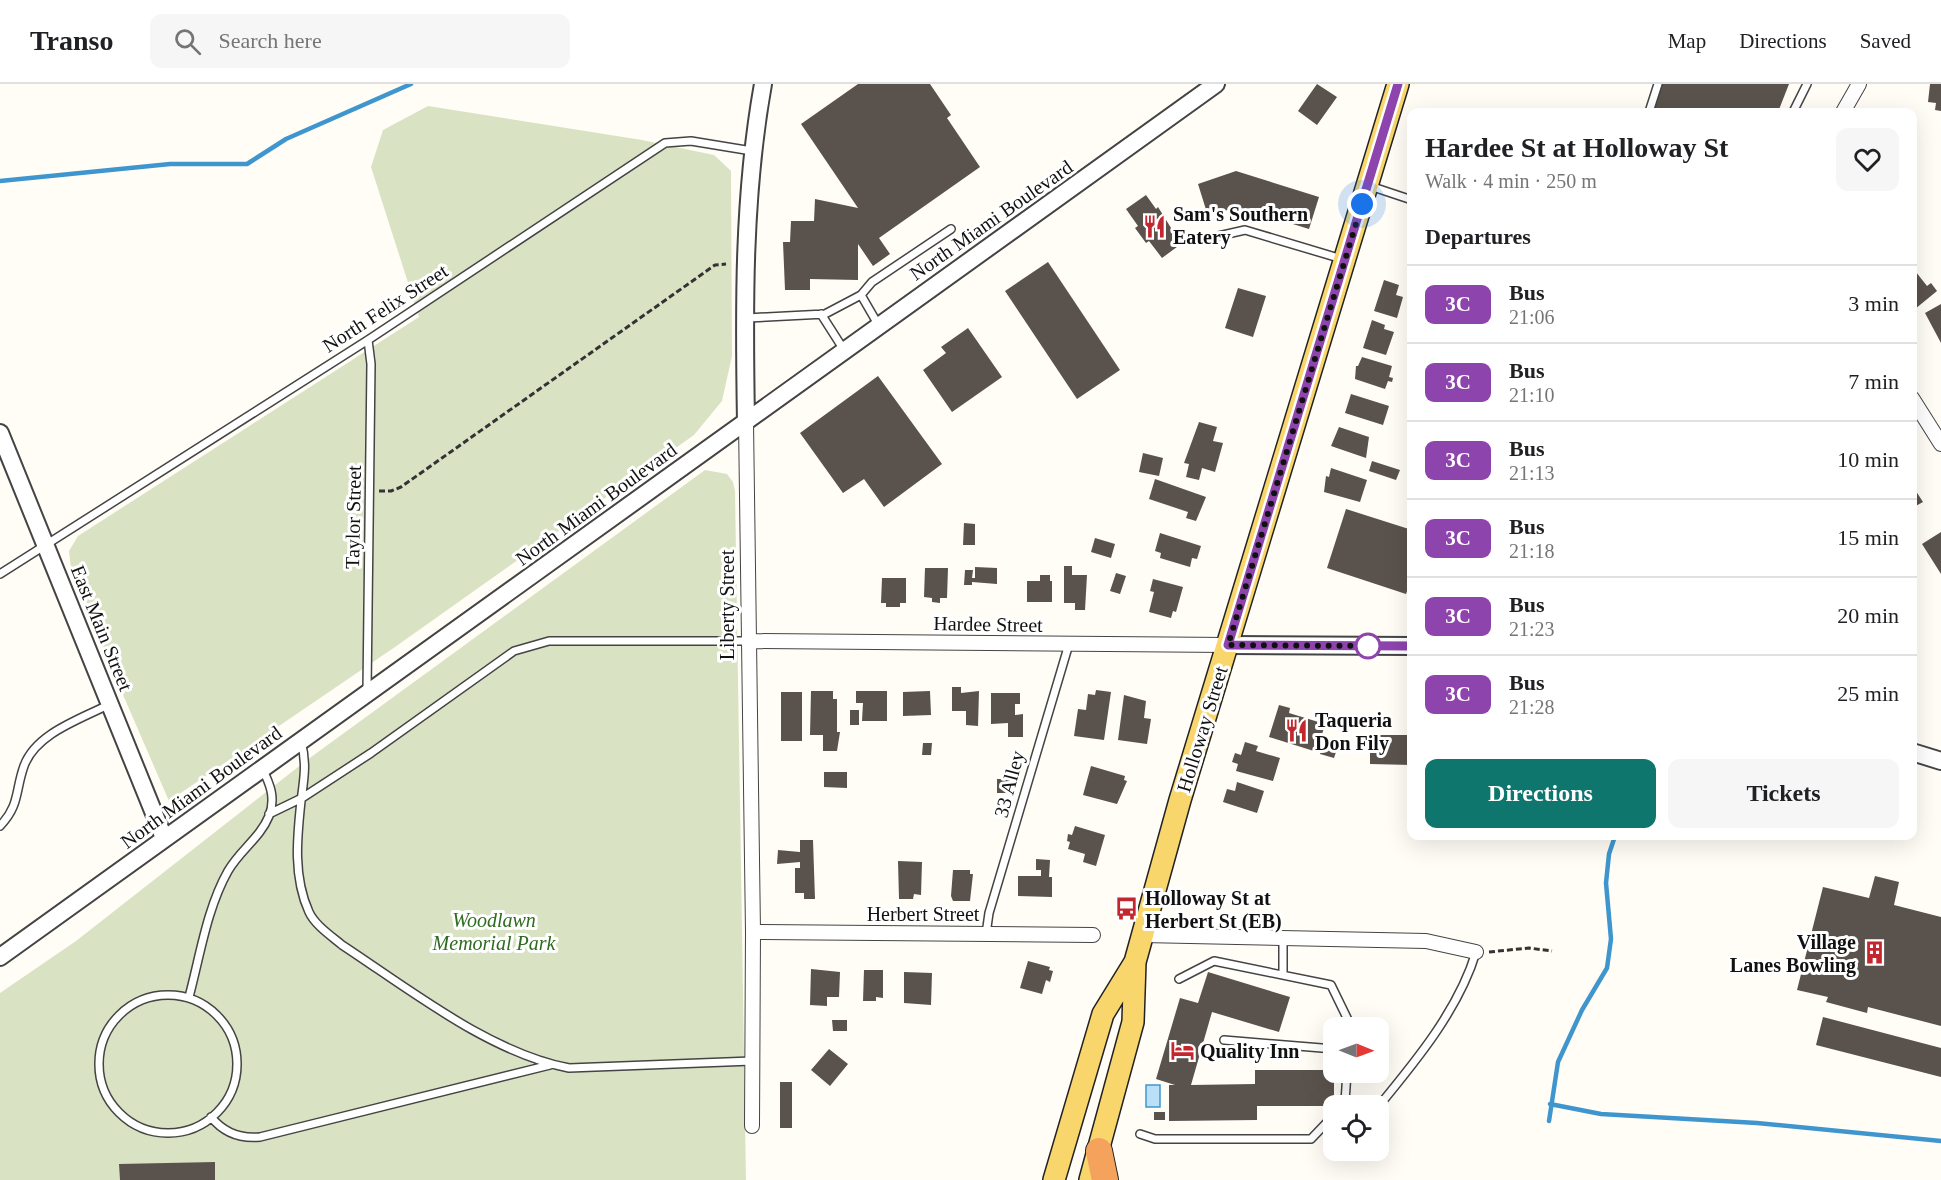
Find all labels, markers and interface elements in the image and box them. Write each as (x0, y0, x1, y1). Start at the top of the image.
search box (150, 14, 570, 68)
text: Transo (30, 25, 114, 56)
icon: search (171, 25, 204, 58)
text: Search here (219, 28, 322, 53)
text: Map (1668, 29, 1706, 53)
text: Directions (1739, 29, 1827, 53)
text: Saved (1860, 29, 1911, 53)
button: heart (1836, 128, 1899, 191)
text: Hardee St at Holloway St (1425, 132, 1728, 163)
street label: North Miami Boulevard (906, 156, 1076, 284)
text: Walk · 4 min · 250 m (1425, 170, 1597, 192)
your location (1347, 189, 1377, 219)
place label: Sam's Southern Eatery (1173, 203, 1308, 249)
restaurant icon: Sam's Southern Eatery (1142, 213, 1168, 239)
text: Departures (1425, 224, 1531, 249)
street label: North Felix Street (318, 259, 452, 357)
text: Bus (1509, 280, 1544, 305)
text: 3 min (1848, 291, 1899, 316)
text: 3C (1445, 292, 1471, 316)
text: 21:06 (1509, 306, 1555, 328)
text: Bus (1509, 358, 1544, 383)
text: 7 min (1848, 369, 1899, 394)
text: 3C (1445, 370, 1471, 394)
text: 21:10 (1509, 384, 1555, 406)
text: Bus (1509, 436, 1544, 461)
street label: North Miami Boulevard (511, 438, 681, 570)
text: 10 min (1837, 447, 1899, 472)
text: 3C (1445, 448, 1471, 472)
text: 21:13 (1509, 462, 1555, 484)
street label: Taylor Street (341, 465, 366, 569)
text: Bus (1509, 514, 1544, 539)
text: 15 min (1837, 525, 1899, 550)
text: 3C (1445, 526, 1471, 550)
text: 21:18 (1509, 540, 1555, 562)
street label: Liberty Street (716, 549, 739, 660)
street label: East Main Street (67, 562, 137, 694)
text: Bus (1509, 592, 1544, 617)
text: 20 min (1837, 603, 1899, 628)
text: 3C (1445, 604, 1471, 628)
street label: Hardee Street (933, 612, 1043, 636)
text: 21:23 (1509, 618, 1555, 640)
unlabelled marker (1355, 633, 1381, 659)
street label: Holloway Street (1172, 663, 1233, 795)
text: Bus (1509, 670, 1544, 695)
text: 25 min (1837, 681, 1899, 706)
text: 3C (1445, 682, 1471, 706)
text: 21:28 (1509, 696, 1555, 718)
place label: Taqueria Don Fily (1315, 709, 1392, 755)
restaurant icon: Taqueria Don Fily (1284, 718, 1310, 744)
street label: North Miami Boulevard (116, 721, 286, 853)
street label: 33 Alley (990, 748, 1029, 820)
button: Directions (1425, 759, 1656, 828)
button: Tickets (1668, 759, 1899, 828)
place label: Holloway St at Herbert St (EB) (1145, 887, 1282, 933)
bus stop icon: Holloway St at Herbert St (EB) (1114, 896, 1140, 922)
street label: Herbert Street (867, 903, 980, 925)
park label: Woodlawn Memorial Park (432, 909, 556, 954)
place label: Village Lanes Bowling (1730, 931, 1856, 977)
building icon: Village Lanes Bowling (1861, 940, 1887, 966)
north arrow (1323, 1017, 1389, 1083)
map controls (1323, 1017, 1389, 1161)
hotel icon: Quality Inn (1169, 1038, 1195, 1064)
place label: Quality Inn (1200, 1040, 1299, 1063)
button: locate (1323, 1095, 1389, 1161)

